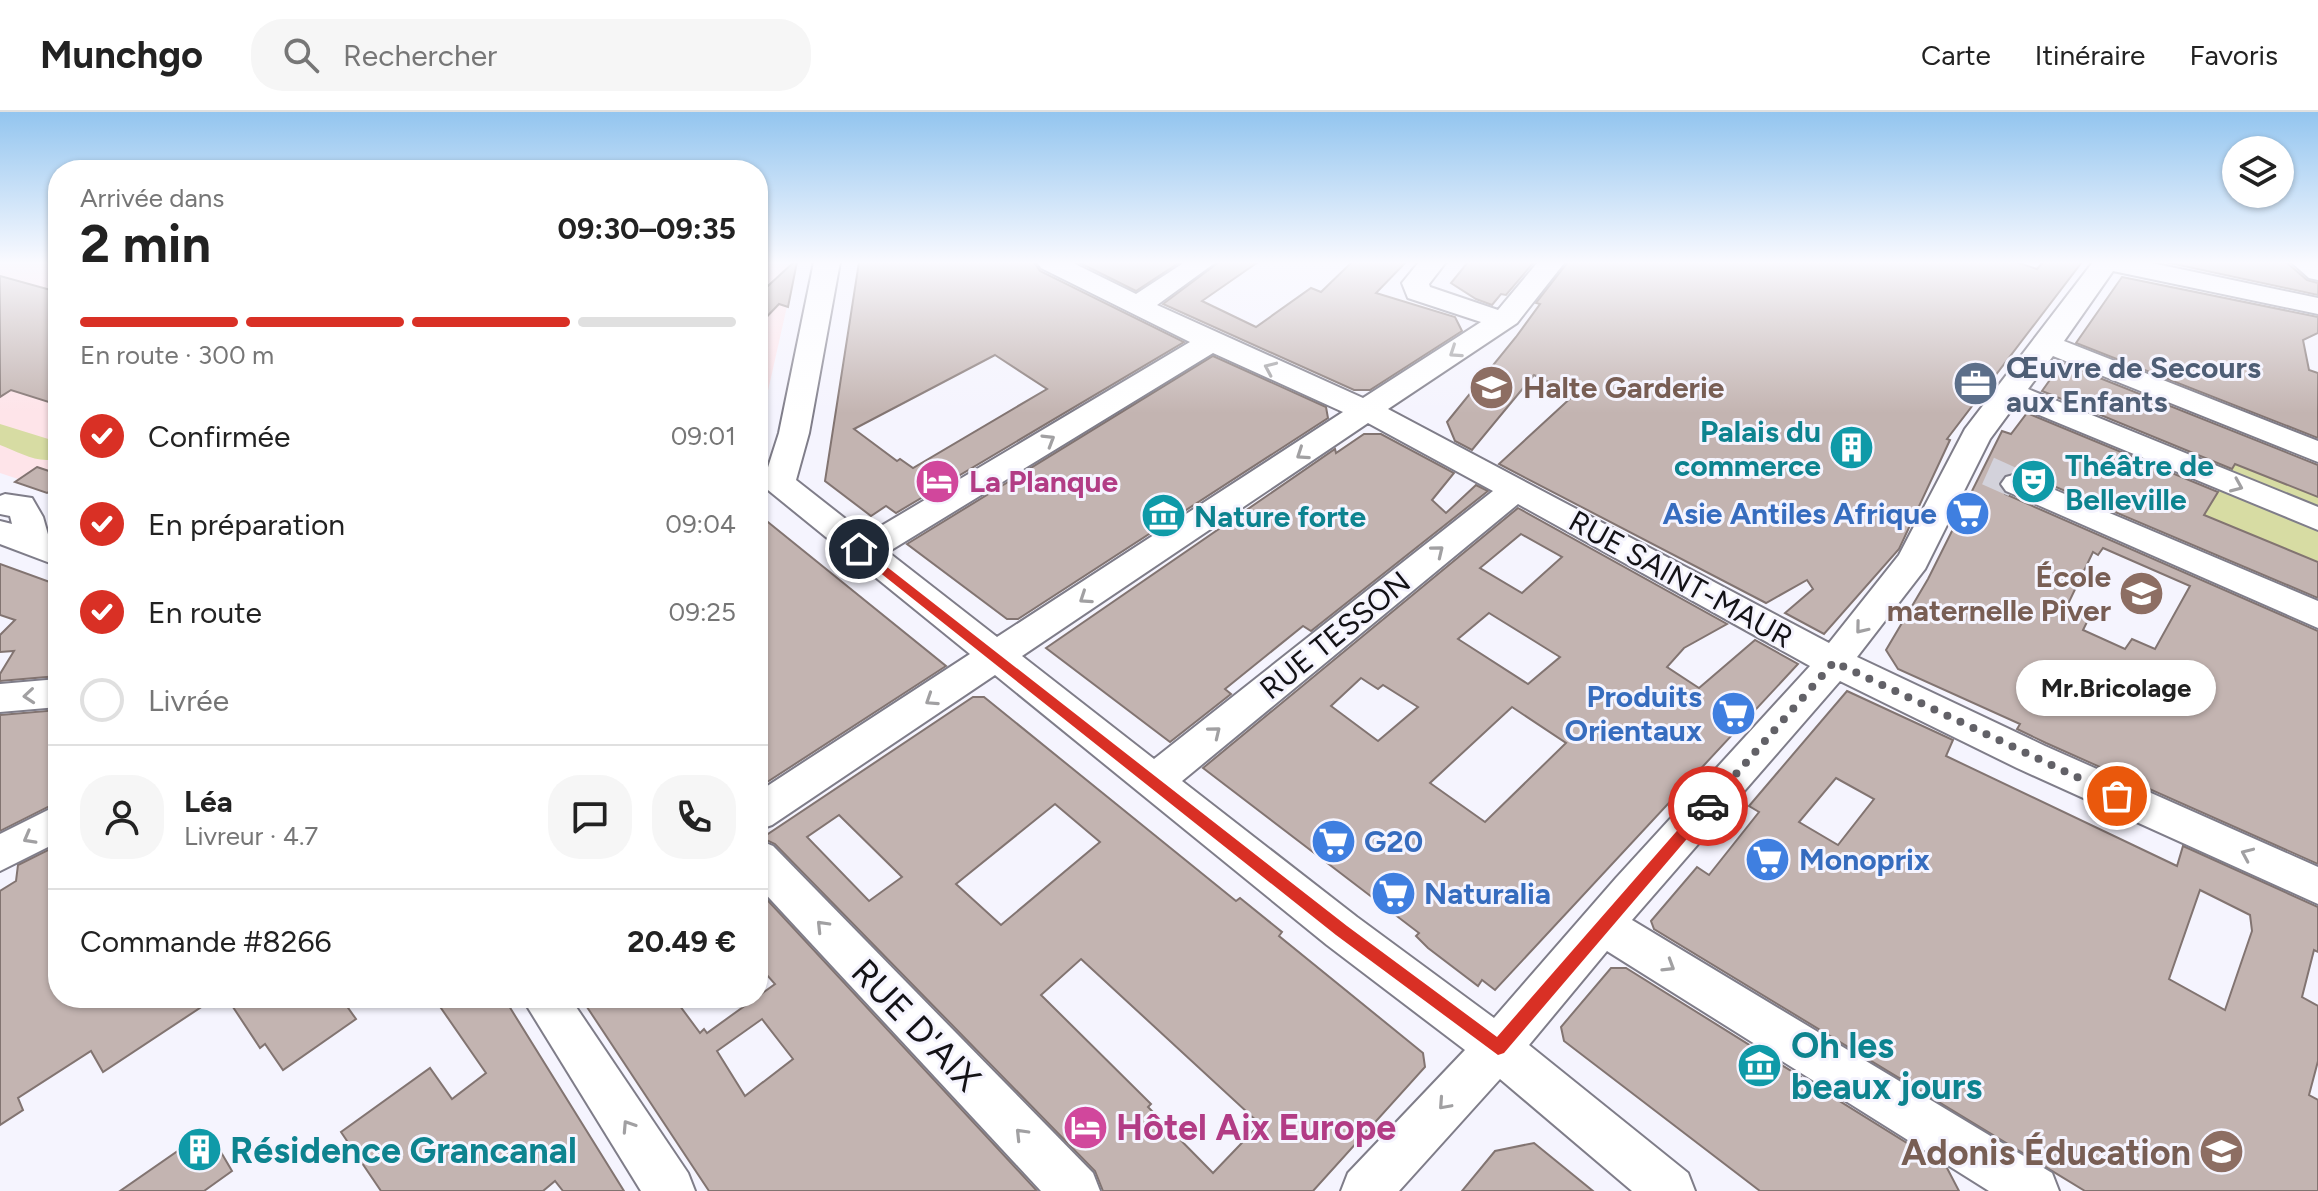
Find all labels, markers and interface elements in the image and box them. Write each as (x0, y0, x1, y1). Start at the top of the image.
search box (251, 19, 811, 91)
text: Munchgo (40, 32, 203, 78)
icon: search (279, 33, 323, 77)
text: Rechercher (343, 37, 497, 74)
text: Carte (1921, 38, 1991, 72)
text: Itinéraire (2035, 38, 2145, 72)
text: Favoris (2189, 38, 2278, 72)
map controls (2222, 136, 2294, 208)
button: layers (2222, 136, 2294, 208)
text: Arrivée dans (80, 182, 224, 214)
text: 09:30–09:35 (558, 210, 736, 247)
text: 2 min (80, 213, 211, 275)
text: En route · 300 m (80, 339, 274, 371)
one-way arrow (1449, 342, 1463, 357)
place label: Œuvre de Secours aux Enfants (2006, 349, 2261, 420)
office icon: Œuvre de Secours aux Enfants (1951, 360, 1999, 408)
one-way arrow (1264, 362, 1278, 378)
school or university icon: Halte Garderie (1468, 363, 1516, 411)
place label: Halte Garderie (1523, 369, 1725, 406)
place label: Palais du commerce (1674, 413, 1821, 484)
icon: check (80, 414, 124, 458)
text: Confirmée (148, 418, 290, 455)
text: 09:01 (671, 420, 736, 452)
building icon: Palais du commerce (1828, 424, 1876, 472)
one-way arrow (1040, 434, 1055, 449)
one-way arrow (1296, 444, 1310, 459)
place label: Théâtre de Belleville (2065, 447, 2214, 518)
hotel icon: La Planque (914, 457, 962, 505)
theatre icon: Théâtre de Belleville (2010, 458, 2058, 506)
place label: La Planque (969, 463, 1119, 500)
one-way arrow (2229, 476, 2243, 492)
supermarket icon: Asie Antiles Afrique (1944, 489, 1992, 537)
museum icon: Nature forte (1139, 492, 1187, 540)
place label: Asie Antiles Afrique (1663, 495, 1937, 532)
place label: Nature forte (1194, 498, 1366, 535)
icon: check (80, 502, 124, 546)
street label: RUE SAINT-MAUR (1563, 502, 1799, 656)
text: En préparation (148, 506, 345, 543)
text: 09:04 (665, 508, 736, 540)
pin (825, 515, 893, 583)
icon: home (837, 527, 881, 571)
one-way arrow (1429, 546, 1444, 560)
place label: École maternelle Piver (1887, 558, 2111, 629)
street label: RUE TESSON (1252, 563, 1418, 707)
school or university icon: École maternelle Piver (2118, 569, 2166, 617)
one-way arrow (1079, 588, 1094, 603)
icon: check (80, 590, 124, 634)
text: En route (148, 594, 262, 631)
text: 09:25 (669, 596, 736, 628)
one-way arrow (1856, 619, 1871, 633)
callout: Mr.Bricolage (2017, 660, 2217, 716)
text: Mr.Bricolage (2041, 672, 2191, 704)
place label: Produits Orientaux (1565, 678, 1702, 749)
text: Livrée (148, 682, 229, 719)
one-way arrow (22, 687, 35, 704)
supermarket icon: Produits Orientaux (1709, 689, 1757, 737)
one-way arrow (925, 690, 939, 705)
one-way arrow (1206, 727, 1220, 742)
pin (2083, 762, 2151, 830)
courier (1668, 766, 1748, 846)
icon: bag (2095, 774, 2139, 818)
button: person (80, 775, 164, 859)
button: chat (548, 775, 632, 859)
button: phone (652, 775, 736, 859)
text: Léa (184, 783, 233, 820)
icon: car (1686, 784, 1730, 828)
supermarket icon: G20 (1309, 817, 1357, 865)
text: Livreur · 4.7 (184, 820, 318, 852)
place label: G20 (1364, 823, 1423, 860)
one-way arrow (23, 828, 38, 844)
supermarket icon: Monoprix (1744, 835, 1792, 883)
place label: Monoprix (1799, 841, 1930, 878)
one-way arrow (2241, 848, 2255, 864)
supermarket icon: Naturalia (1369, 869, 1417, 917)
place label: Naturalia (1424, 875, 1551, 912)
one-way arrow (817, 921, 832, 935)
text: Commande #8266 (80, 923, 332, 960)
text: 20.49 € (627, 923, 736, 960)
street label: RUE D'AIX (843, 950, 989, 1100)
one-way arrow (1660, 957, 1675, 972)
place label: Oh les beaux jours (1791, 1024, 1982, 1108)
museum icon: Oh les beaux jours (1736, 1042, 1784, 1090)
one-way arrow (1439, 1095, 1453, 1109)
hotel icon: Hôtel Aix Europe (1061, 1103, 1109, 1151)
place label: Hôtel Aix Europe (1116, 1106, 1396, 1149)
one-way arrow (622, 1120, 637, 1134)
building icon: Résidence Grancanal (175, 1126, 223, 1174)
school or university icon: Adonis Éducation (2198, 1128, 2246, 1176)
place label: Résidence Grancanal (230, 1129, 577, 1172)
one-way arrow (1016, 1129, 1030, 1144)
place label: Adonis Éducation (1901, 1131, 2191, 1174)

